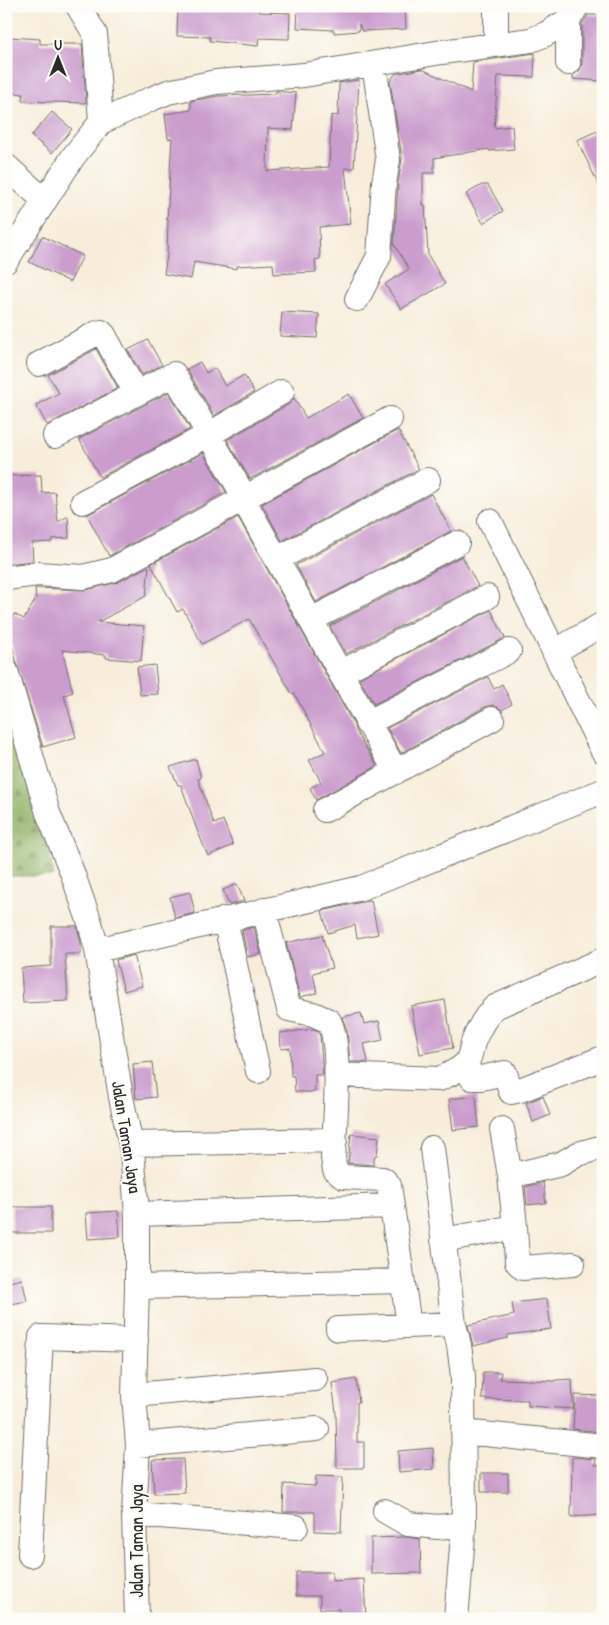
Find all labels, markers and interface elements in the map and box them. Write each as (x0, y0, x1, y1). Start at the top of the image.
north arrow (32, 32, 82, 82)
text: U (54, 35, 62, 54)
street label: Jalan Taman Jaya (106, 1079, 148, 1195)
street label: Jalan Taman Jaya (124, 1484, 149, 1598)

